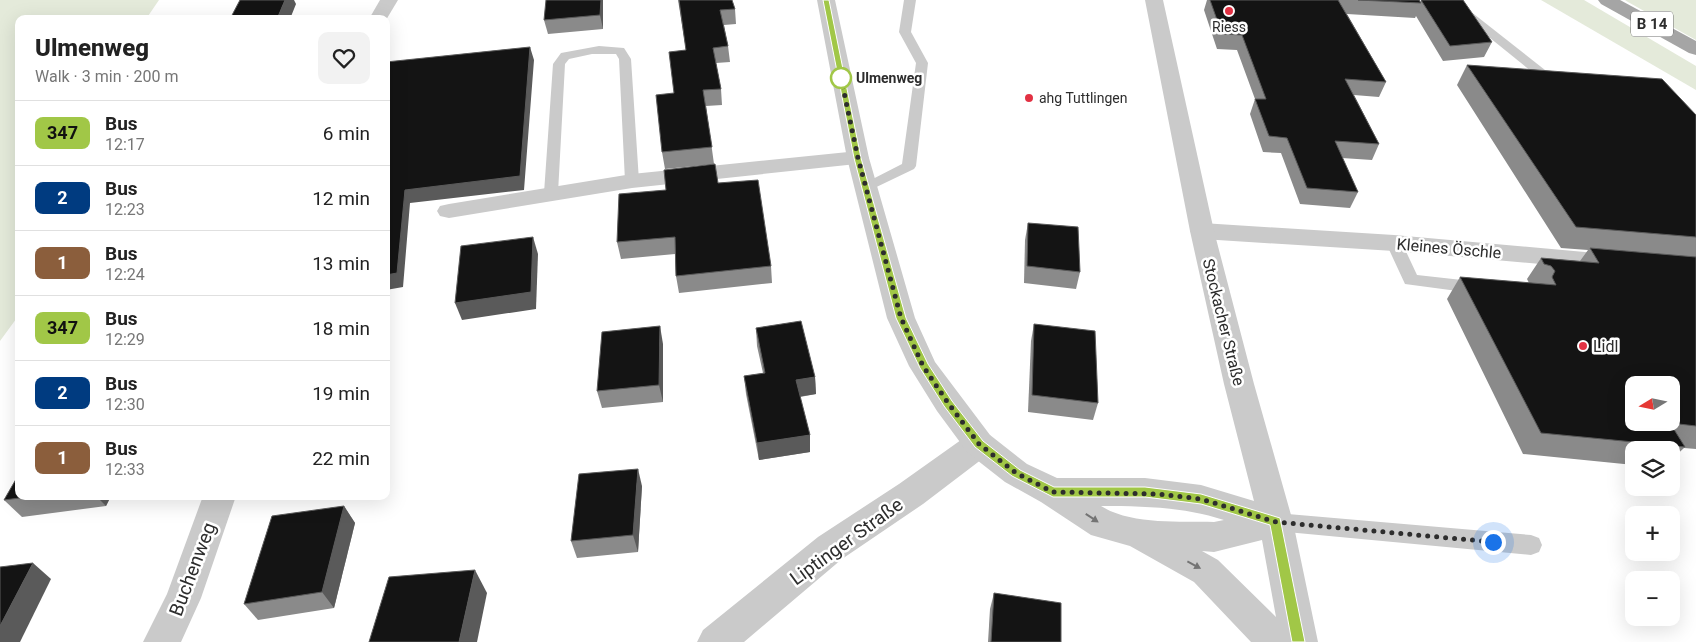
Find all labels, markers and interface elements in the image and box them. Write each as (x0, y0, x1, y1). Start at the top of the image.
marker: Riess (1223, 5, 1235, 17)
road number: B 14 (1631, 12, 1673, 36)
place label: Riess (1212, 19, 1246, 35)
button: heart (318, 32, 370, 84)
text: Ulmenweg (35, 34, 149, 62)
text: Walk · 3 min · 200 m (35, 67, 179, 86)
marker: Ulmenweg (830, 67, 852, 89)
place label: Ulmenweg (856, 70, 922, 86)
place label: ahg Tuttlingen (1039, 90, 1128, 106)
marker: ahg Tuttlingen (1023, 92, 1035, 104)
text: Bus (105, 112, 138, 135)
text: 347 (47, 122, 78, 143)
text: 6 min (323, 122, 370, 145)
text: 12:17 (105, 135, 145, 154)
text: Bus (105, 177, 138, 200)
text: 2 (57, 187, 68, 208)
text: 12 min (312, 187, 370, 210)
text: 12:23 (105, 200, 145, 219)
street label: Kleines Öschle (1396, 234, 1502, 263)
text: Bus (105, 242, 138, 265)
text: 1 (57, 252, 68, 273)
text: 13 min (312, 252, 370, 275)
street label: Stockacher Straße (1199, 257, 1249, 388)
text: 12:24 (105, 265, 145, 284)
text: Bus (105, 307, 138, 330)
text: 347 (47, 317, 78, 338)
text: 18 min (312, 317, 370, 340)
text: 12:29 (105, 330, 145, 349)
place label: Lidl (1593, 337, 1618, 356)
marker: Lidl (1577, 340, 1589, 352)
text: Bus (105, 372, 138, 395)
north arrow (1625, 376, 1680, 431)
map controls (1625, 376, 1680, 626)
text: 2 (57, 382, 68, 403)
text: 19 min (312, 382, 370, 405)
text: 12:30 (105, 395, 145, 414)
text: Bus (105, 437, 138, 460)
button: layers (1625, 441, 1680, 496)
text: 1 (57, 447, 68, 468)
text: 22 min (312, 447, 370, 470)
text: 12:33 (105, 460, 145, 479)
street label: Liptinger Straße (785, 493, 907, 590)
button: + (1625, 506, 1680, 561)
one-way arrow (1085, 513, 1099, 522)
street label: Buchenweg (164, 519, 221, 619)
your location (1481, 530, 1506, 555)
one-way arrow (1187, 561, 1201, 569)
button: − (1625, 571, 1680, 626)

